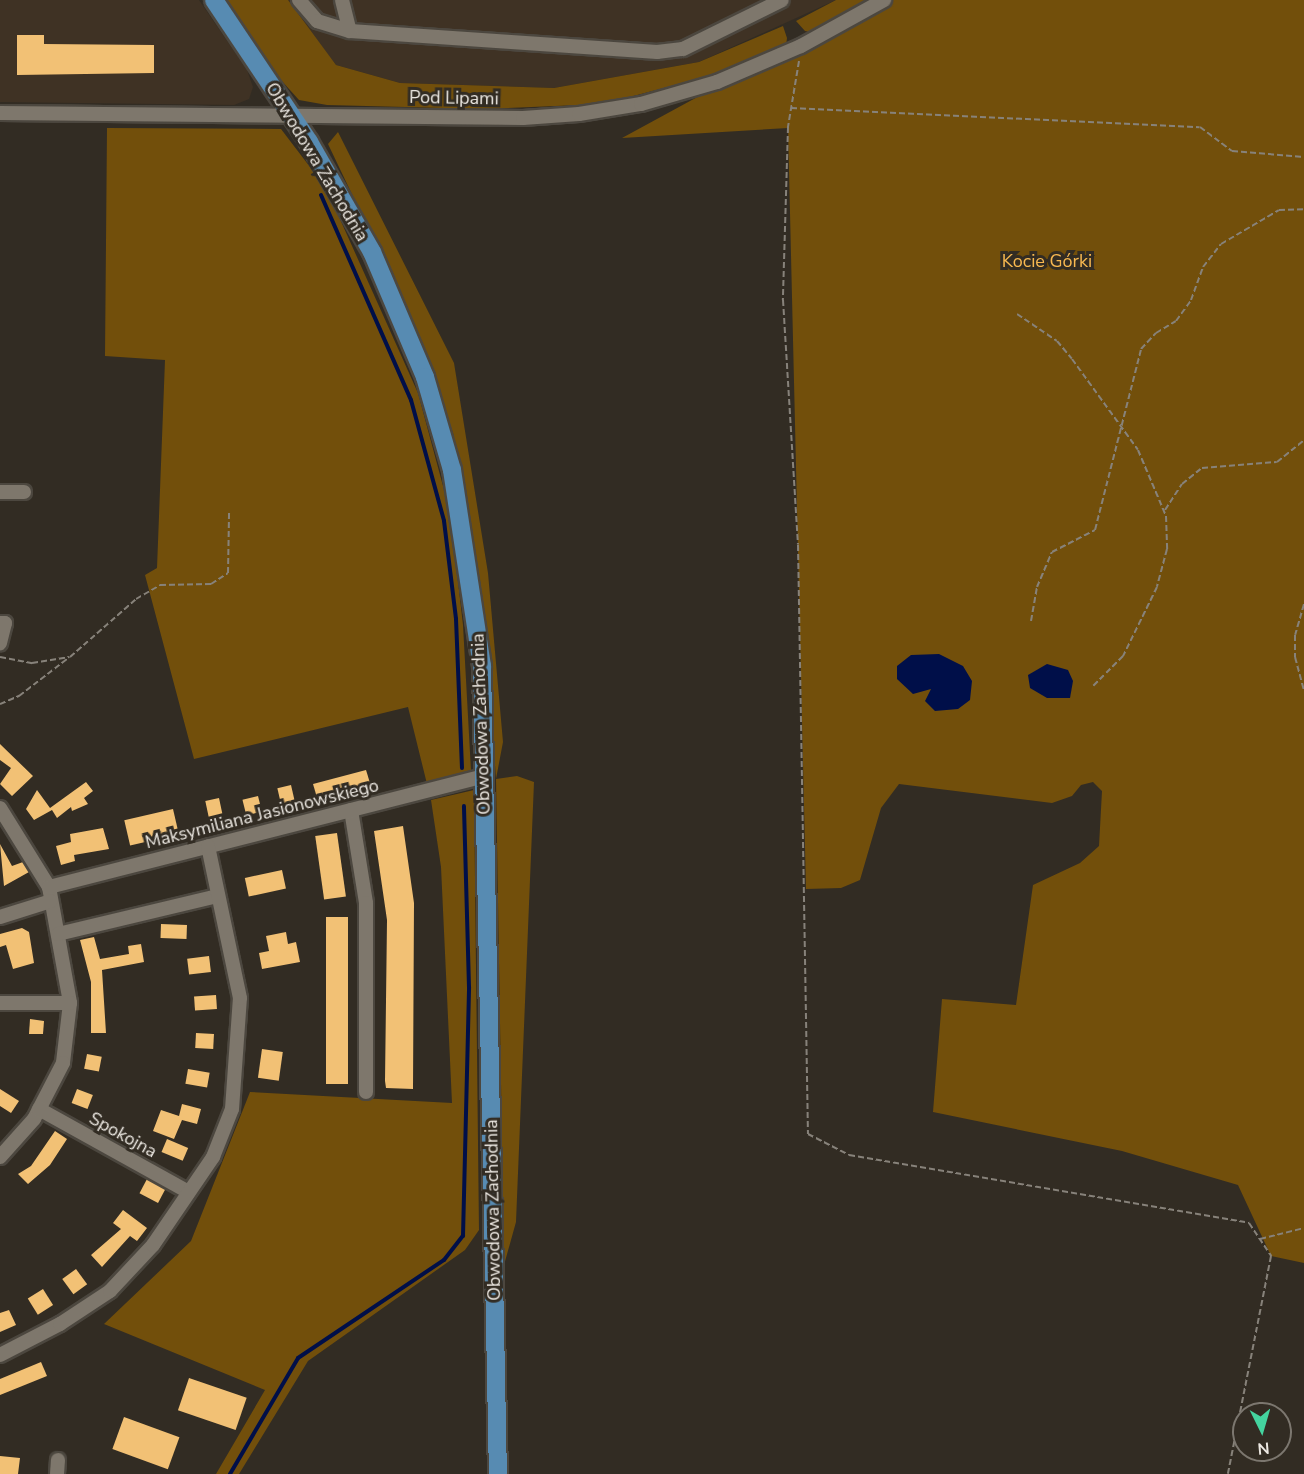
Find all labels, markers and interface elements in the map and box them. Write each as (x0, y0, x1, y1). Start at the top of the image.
street label: Obwodowa Zachodnia (261, 79, 373, 245)
street label: Pod Lipami (409, 86, 499, 110)
park label: Kocie Górki (1002, 250, 1092, 272)
street label: Obwodowa Zachodnia (467, 633, 495, 815)
street label: Maksymiliana Jasionowskiego (143, 775, 381, 853)
street label: Spokojna (85, 1108, 161, 1162)
street label: Obwodowa Zachodnia (481, 1119, 505, 1301)
north arrow (1232, 1402, 1292, 1462)
text: N (1256, 1436, 1270, 1459)

